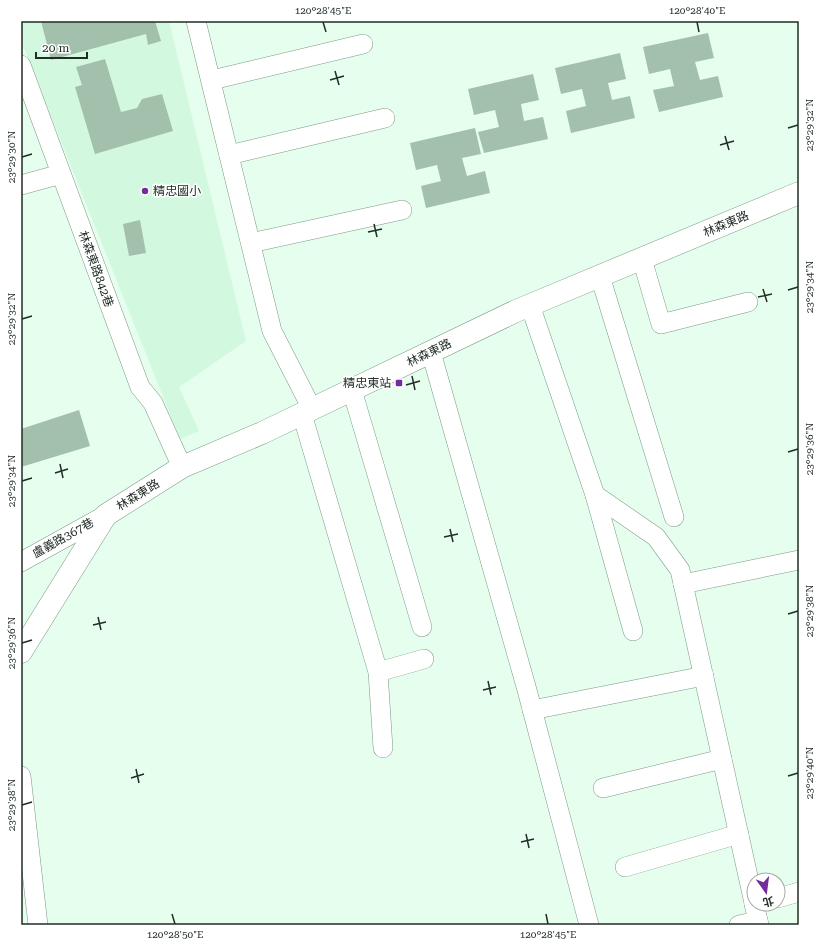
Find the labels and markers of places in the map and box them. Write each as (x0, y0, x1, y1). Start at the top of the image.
place label: 精忠國小 (153, 184, 201, 198)
marker: 精忠國小 (140, 186, 150, 196)
place label: 精忠東站 (343, 376, 391, 390)
marker: 精忠東站 (394, 378, 404, 388)

